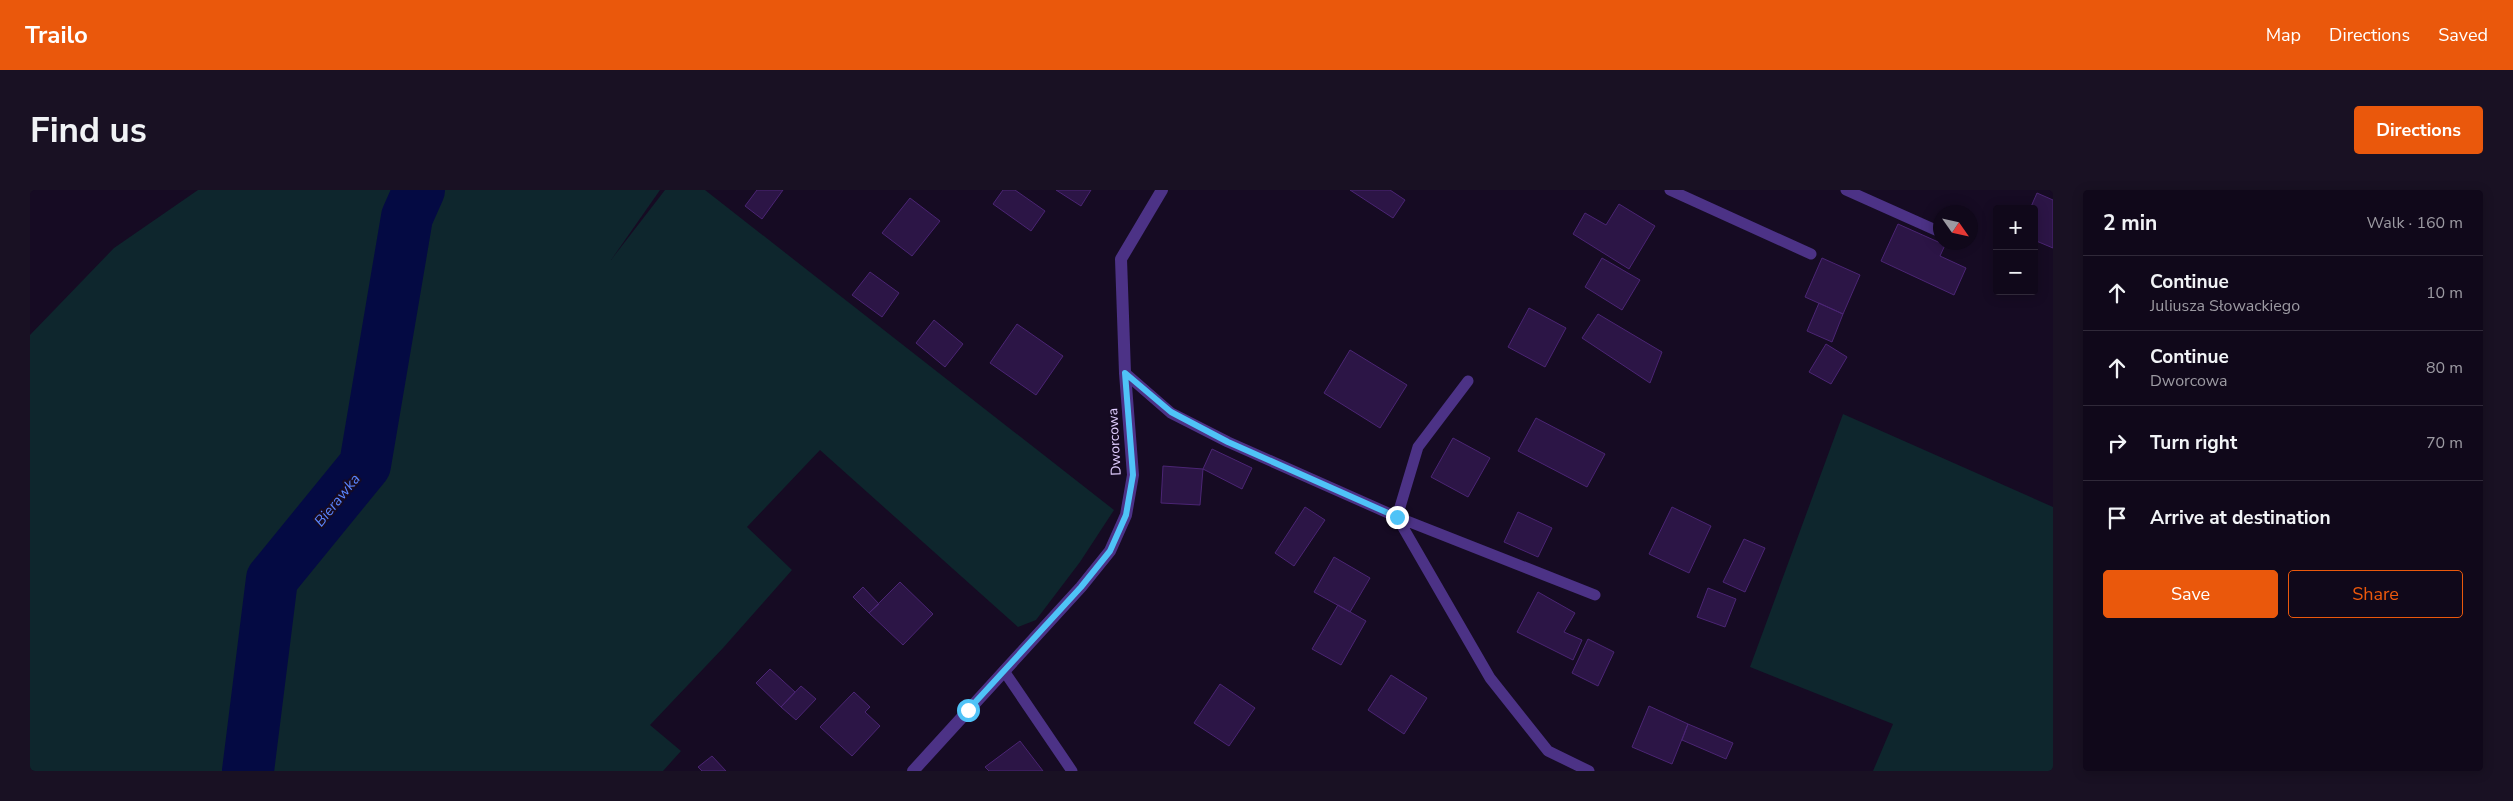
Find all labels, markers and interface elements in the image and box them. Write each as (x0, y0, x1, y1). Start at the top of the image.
text: Trailo (25, 19, 88, 51)
text: Map (2266, 23, 2301, 47)
text: Directions (2329, 23, 2410, 47)
text: Saved (2438, 23, 2488, 47)
button: Directions (2354, 106, 2483, 154)
text: Find us (30, 107, 147, 154)
north arrow (1933, 205, 1978, 250)
map controls (1993, 205, 2038, 295)
button: + (1993, 205, 2038, 250)
text: 2 min (2103, 209, 2157, 237)
text: Walk · 160 m (2367, 212, 2463, 234)
button: − (1993, 250, 2038, 295)
text: Continue (2150, 269, 2229, 295)
icon: ahead (2103, 279, 2131, 307)
text: 10 m (2426, 282, 2463, 304)
text: Juliusza Słowackiego (2150, 295, 2300, 317)
text: Continue (2150, 344, 2229, 370)
icon: ahead (2103, 354, 2131, 382)
text: 80 m (2426, 357, 2463, 379)
text: Dworcowa (2150, 370, 2228, 392)
street label: Dworcowa (1103, 408, 1126, 476)
icon: right (2103, 429, 2131, 457)
text: Turn right (2150, 430, 2237, 456)
text: 70 m (2426, 432, 2463, 454)
water label: Bierawka (309, 469, 365, 531)
icon: arrive (2103, 504, 2131, 532)
text: Arrive at destination (2150, 505, 2331, 531)
route end (1386, 506, 1409, 529)
button: Save (2103, 570, 2278, 618)
button: Share (2288, 570, 2463, 618)
route start (957, 699, 980, 722)

